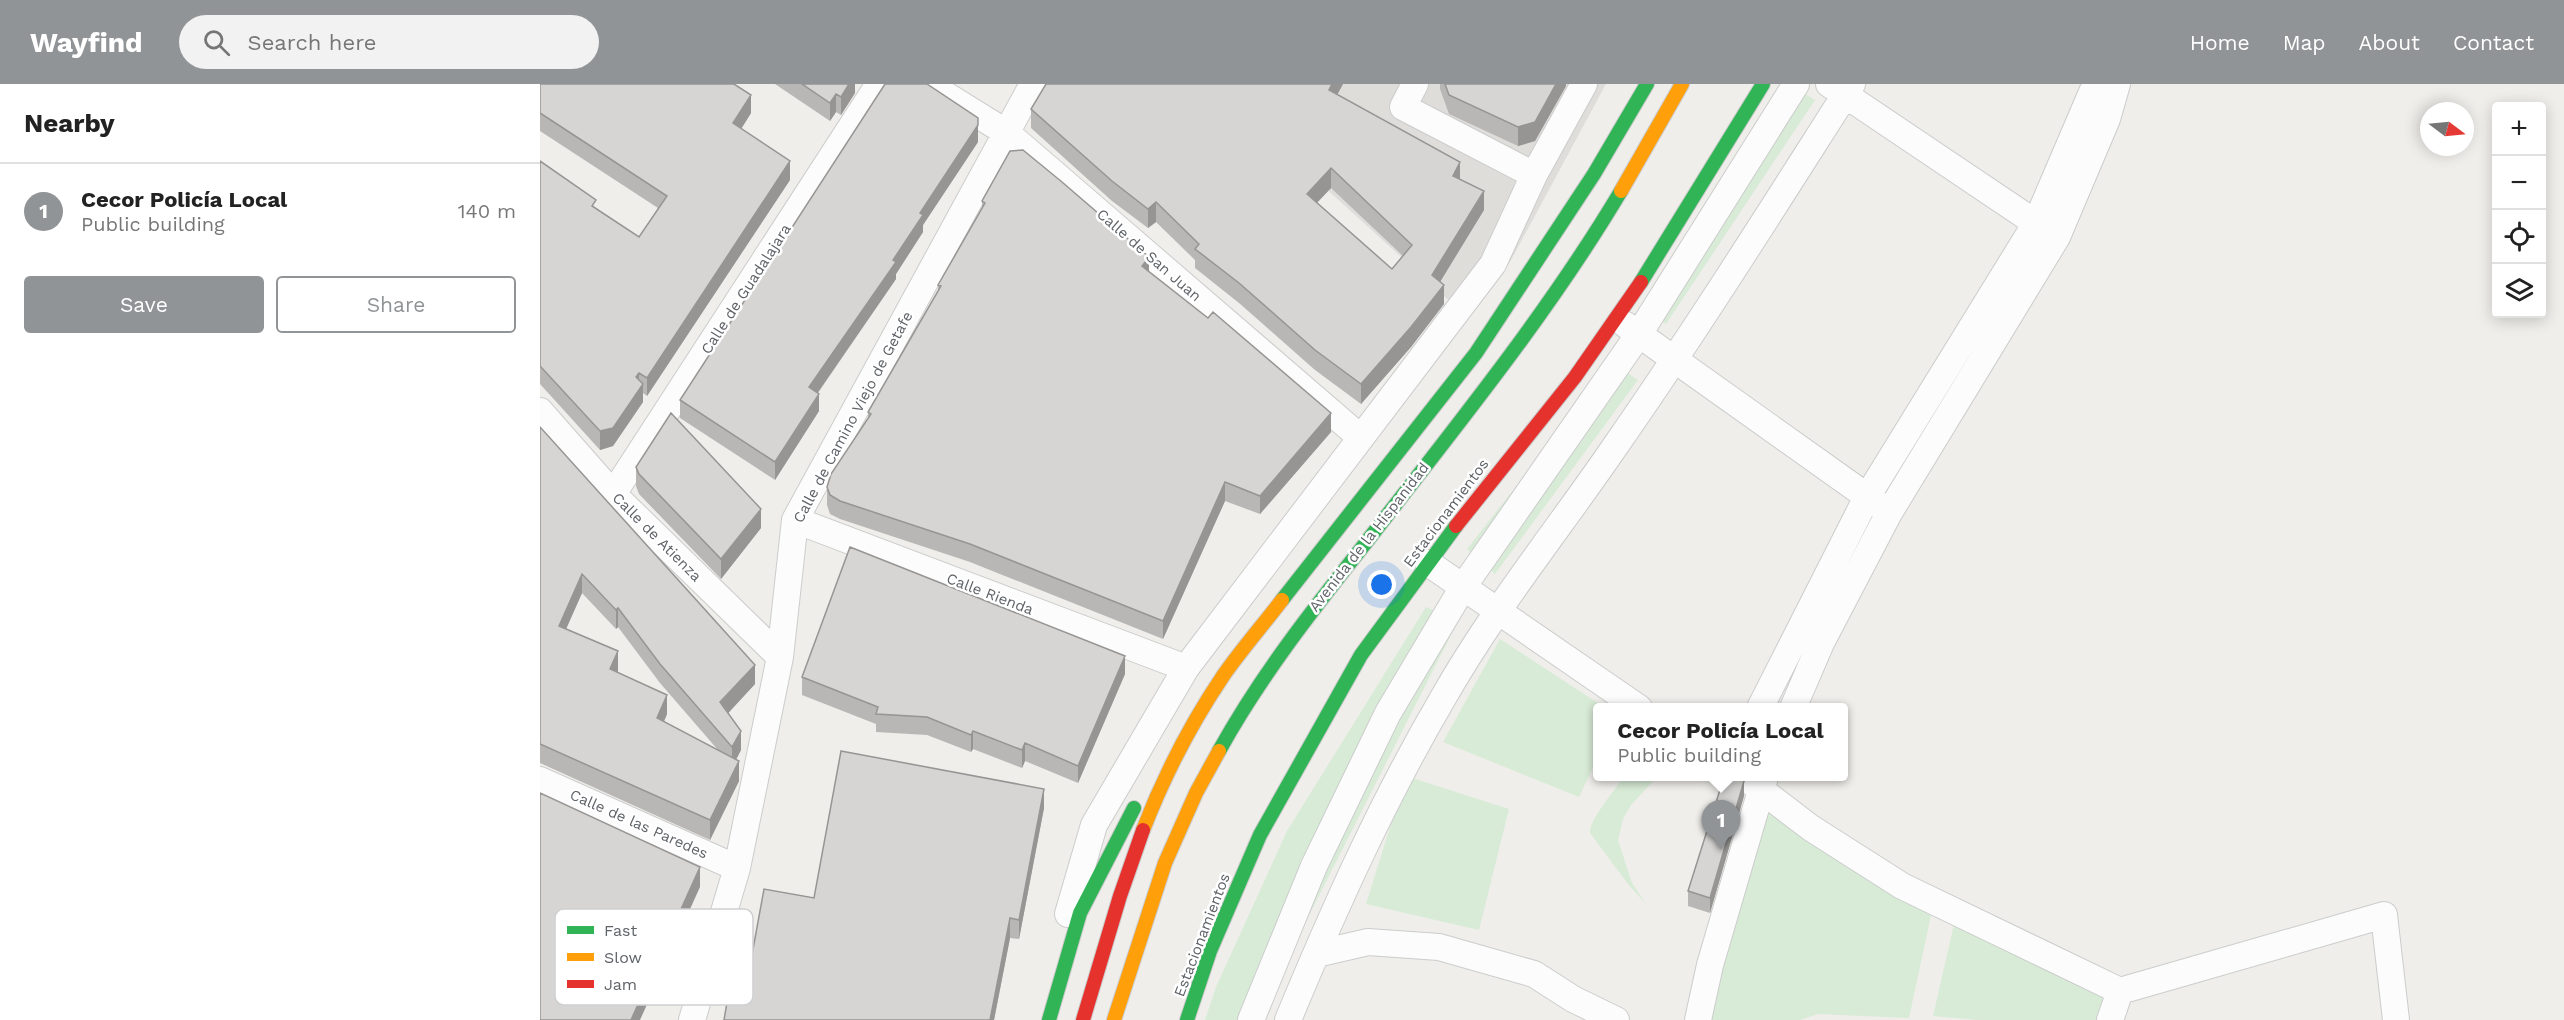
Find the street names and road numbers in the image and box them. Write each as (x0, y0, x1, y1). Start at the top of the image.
street label: Calle de San Juan (1093, 205, 1205, 305)
street label: Calle de Guadalajara (697, 220, 795, 357)
street label: Calle de Camino Viejo de Getafe (789, 308, 917, 526)
street label: Estacionamientos (1399, 455, 1493, 571)
street label: Avenida de la Hispanidad (1305, 459, 1433, 615)
street label: Calle de Atienza (609, 489, 706, 586)
street label: Calle Rienda (944, 569, 1036, 619)
street label: Calle de las Paredes (567, 785, 711, 863)
street label: Estacionamientos (1170, 871, 1234, 999)

